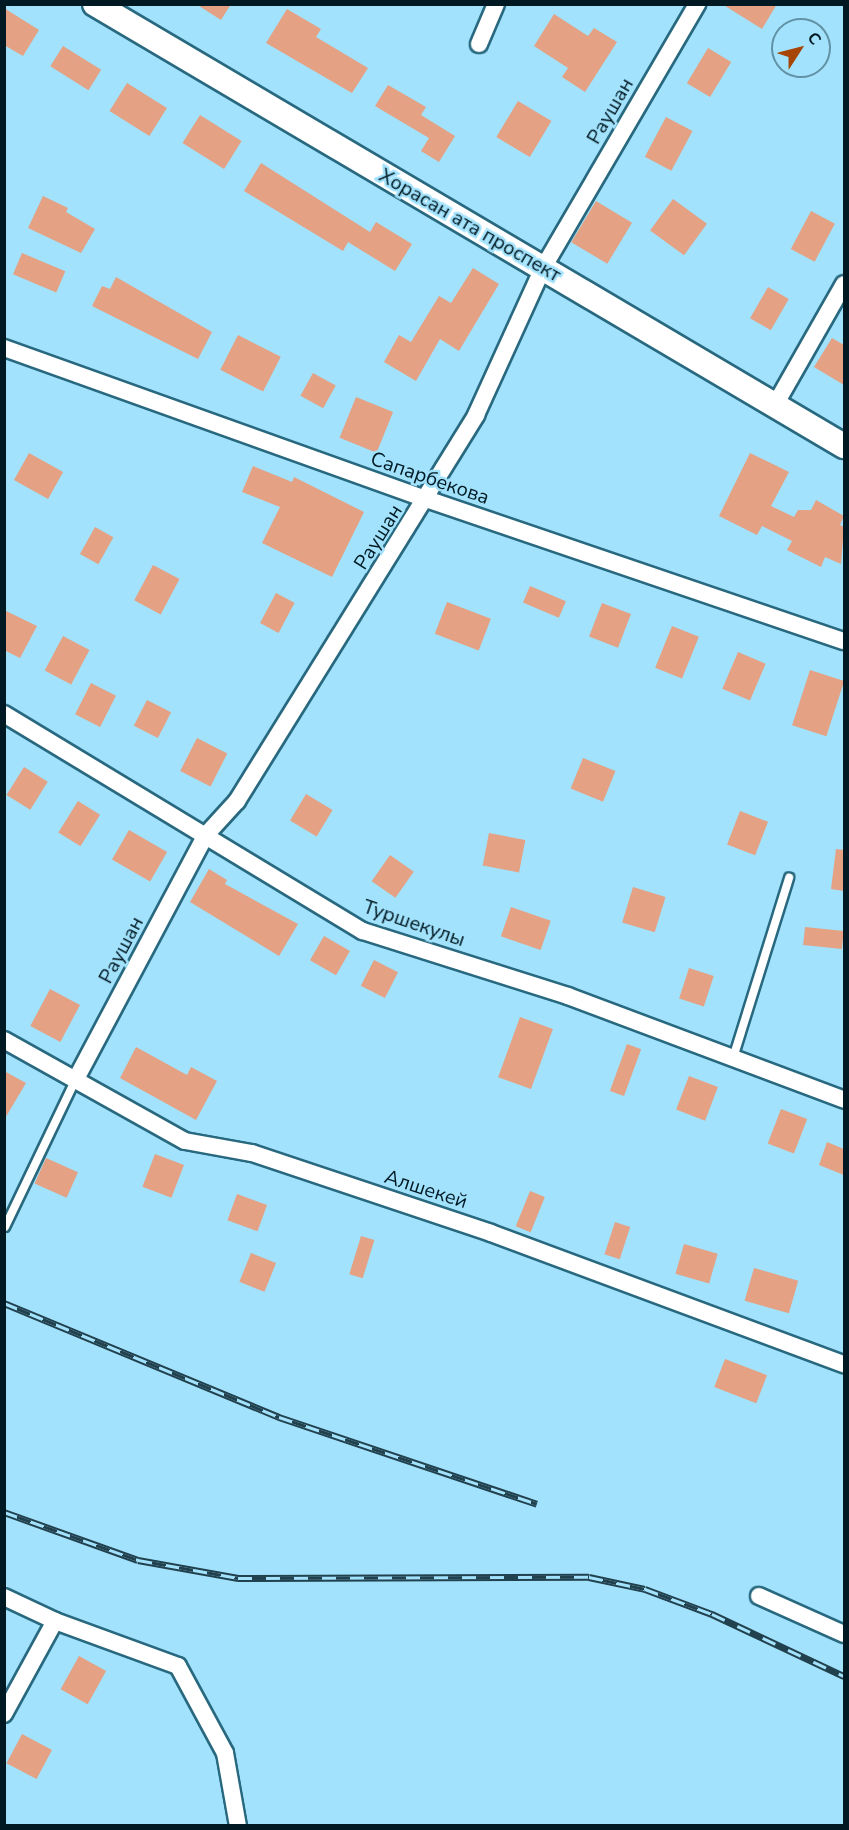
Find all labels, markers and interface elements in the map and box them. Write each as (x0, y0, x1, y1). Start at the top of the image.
north arrow (771, 18, 831, 78)
text: С (802, 28, 826, 49)
street label: Раушан (582, 74, 638, 148)
street label: Хорасан ата проспект (375, 163, 565, 287)
street label: Сапарбекова (367, 446, 493, 510)
street label: Раушан (349, 500, 407, 574)
street label: Туршекулы (360, 894, 468, 952)
street label: Раушан (93, 912, 149, 988)
street label: Алшекей (381, 1164, 471, 1214)

